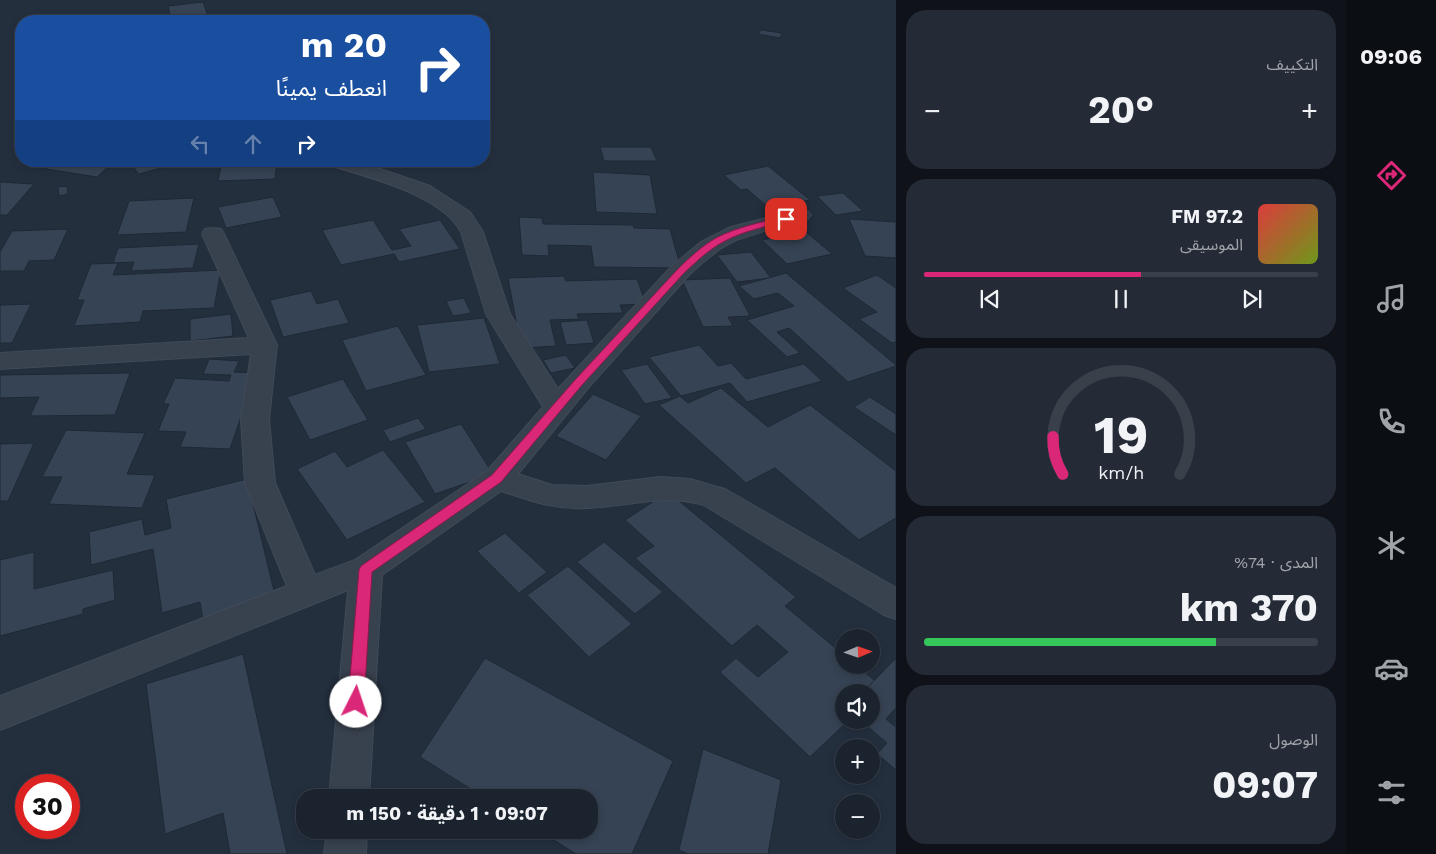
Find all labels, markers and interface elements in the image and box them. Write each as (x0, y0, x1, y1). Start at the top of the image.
text: 20 m (301, 24, 387, 66)
icon: right (405, 35, 470, 100)
text: 09:06 (1360, 44, 1422, 69)
text: التكييف (1266, 55, 1318, 74)
text: انعطف يمينًا (276, 76, 387, 101)
text: 20° (1088, 88, 1154, 132)
text: − (924, 94, 941, 127)
text: + (1301, 94, 1318, 127)
icon: left (186, 130, 214, 158)
icon: ahead (239, 130, 267, 158)
icon: right (292, 130, 320, 158)
icon: directions (1374, 158, 1409, 193)
pin (765, 198, 807, 240)
icon: arrive (772, 205, 800, 233)
text: 97.2 FM (1171, 205, 1243, 228)
text: الموسيقى (1180, 235, 1243, 254)
icon: music (1374, 281, 1409, 316)
icon: previous (976, 285, 1004, 313)
icon: pause (1107, 285, 1135, 313)
icon: next (1238, 285, 1266, 313)
icon: phone (1374, 404, 1409, 439)
text: 19 (1094, 405, 1148, 466)
text: km/h (1098, 462, 1144, 483)
icon: climate (1374, 528, 1409, 563)
text: المدى · 74% (1234, 553, 1318, 572)
text: 370 km (1180, 586, 1318, 630)
north arrow (835, 629, 880, 674)
map controls (835, 629, 880, 839)
icon: car (1374, 651, 1409, 686)
position arrow (329, 675, 381, 727)
button: sound (835, 684, 880, 729)
text: الوصول (1269, 730, 1318, 749)
button: + (835, 739, 880, 784)
text: 09:07 (1212, 763, 1318, 807)
speed limit sign: 30 (15, 774, 80, 839)
icon: filters (1374, 775, 1409, 810)
button: − (835, 794, 880, 839)
text: 09:07 · 1 دقيقة · 150 m (346, 802, 548, 825)

